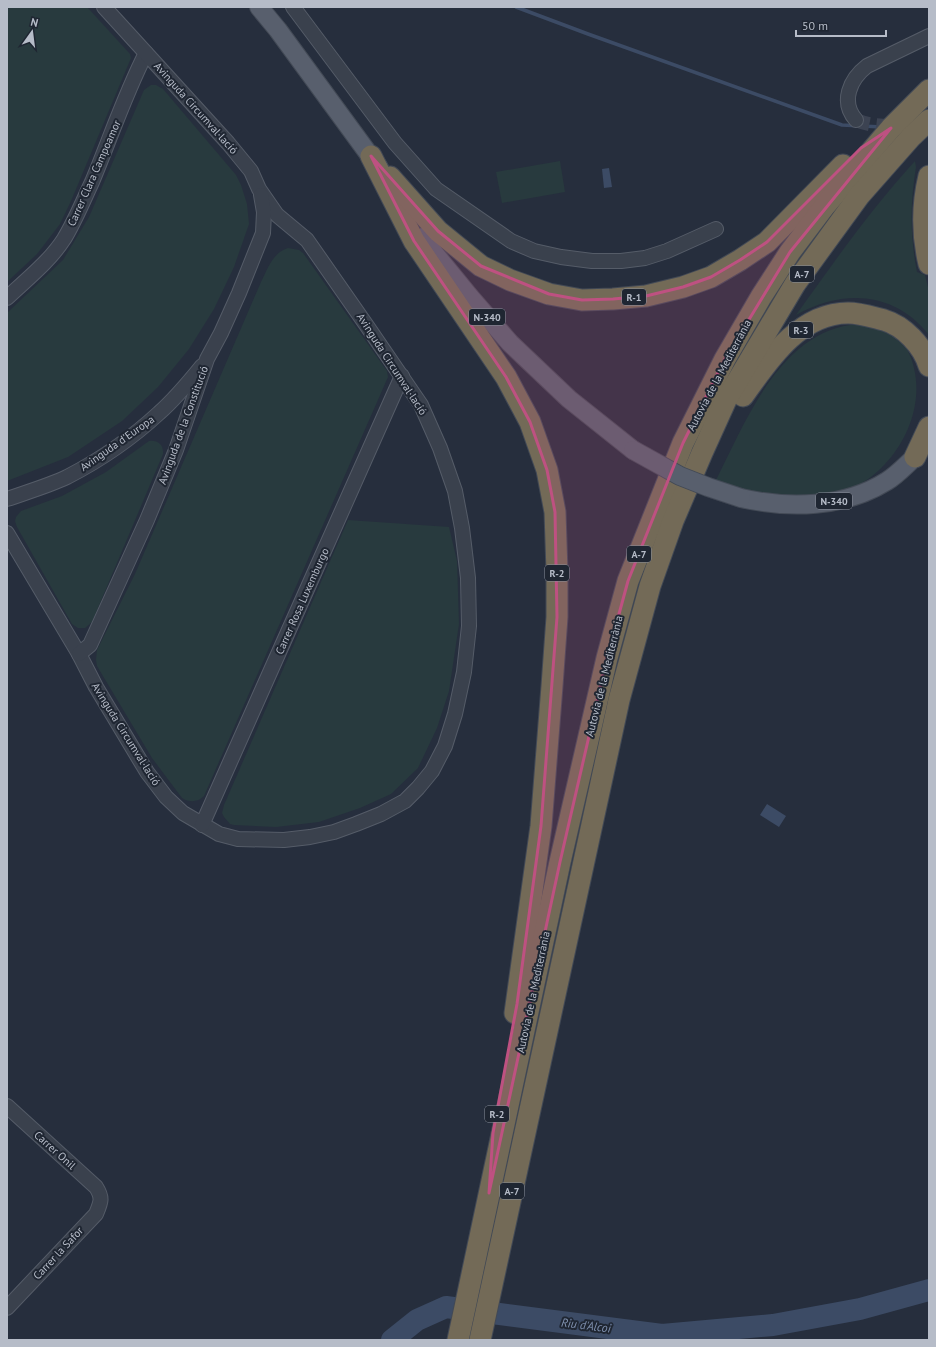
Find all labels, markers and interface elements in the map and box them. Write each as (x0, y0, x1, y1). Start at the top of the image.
north arrow (12, 12, 52, 52)
scale bar (796, 12, 886, 38)
text: N (29, 15, 40, 30)
text: 50 m (802, 18, 828, 33)
street label: Avinguda Circumval·lació (151, 59, 241, 157)
street label: Carrer Clara Campoamor (64, 118, 124, 228)
road number: A-7 (790, 266, 814, 282)
road number: R-1 (622, 289, 646, 305)
road number: N-340 (469, 309, 505, 325)
street label: Avinguda Circumval·lació (354, 310, 430, 418)
street label: Autovia de la Mediterrània (684, 317, 754, 433)
road number: R-3 (789, 322, 813, 338)
street label: Avinguda de la Constitució (155, 364, 211, 486)
street label: Avinguda d'Europa (77, 412, 157, 474)
road number: N-340 (816, 493, 852, 509)
street label: Carrer Rosa Luxemburgo (272, 546, 332, 656)
road number: A-7 (627, 546, 651, 562)
road number: R-2 (545, 565, 569, 581)
street label: Autovia de la Mediterrània (582, 614, 626, 738)
street label: Avinguda Circumval·lació (89, 680, 163, 788)
street label: Autovia de la Mediterrània (513, 930, 553, 1054)
road number: R-2 (485, 1106, 509, 1122)
street label: Carrer Onil (31, 1128, 79, 1173)
road number: A-7 (500, 1183, 524, 1199)
street label: Carrer la Safor (30, 1223, 86, 1282)
water label: Riu d'Alcoi (560, 1315, 613, 1336)

